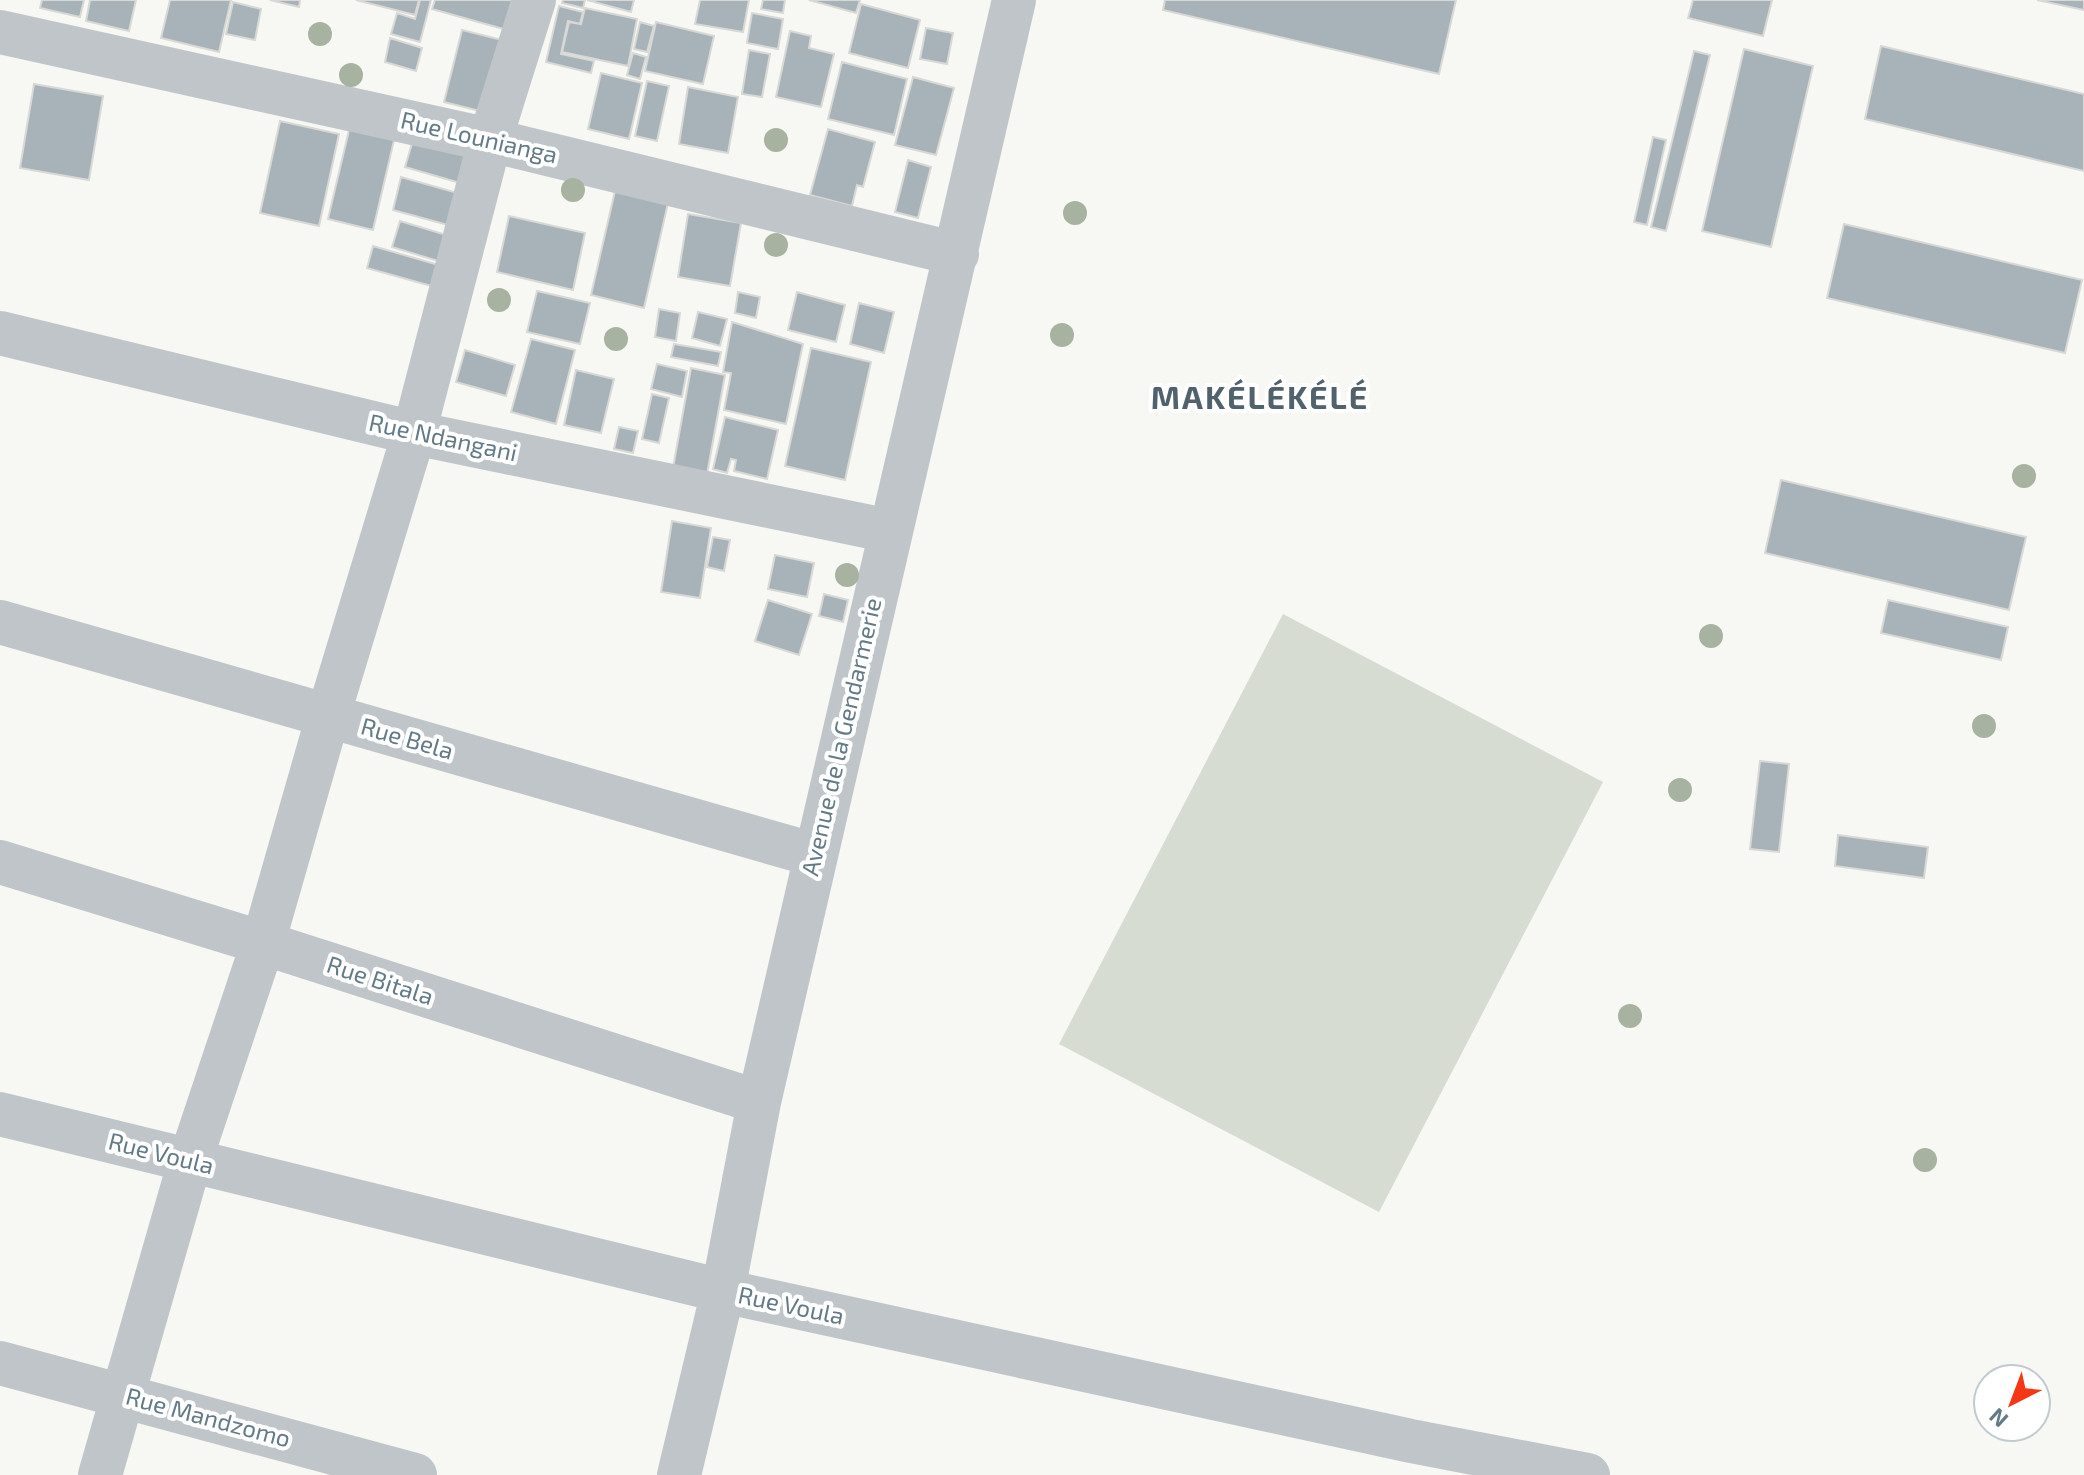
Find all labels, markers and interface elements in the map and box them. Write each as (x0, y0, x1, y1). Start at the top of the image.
street label: Rue Lounianga (398, 104, 560, 169)
district label: MAKÉLÉKÉLÉ (1151, 377, 1369, 415)
street label: Rue Ndangani (367, 407, 520, 466)
street label: Avenue de la Gendarmerie (794, 595, 887, 878)
street label: Rue Bela (358, 711, 457, 765)
street label: Rue Bitala (324, 949, 437, 1010)
street label: Rue Voula (106, 1125, 217, 1180)
street label: Rue Voula (736, 1279, 847, 1330)
north arrow (1972, 1363, 2052, 1443)
street label: Rue Mandzomo (123, 1381, 294, 1452)
text: N (1983, 1404, 2013, 1434)

